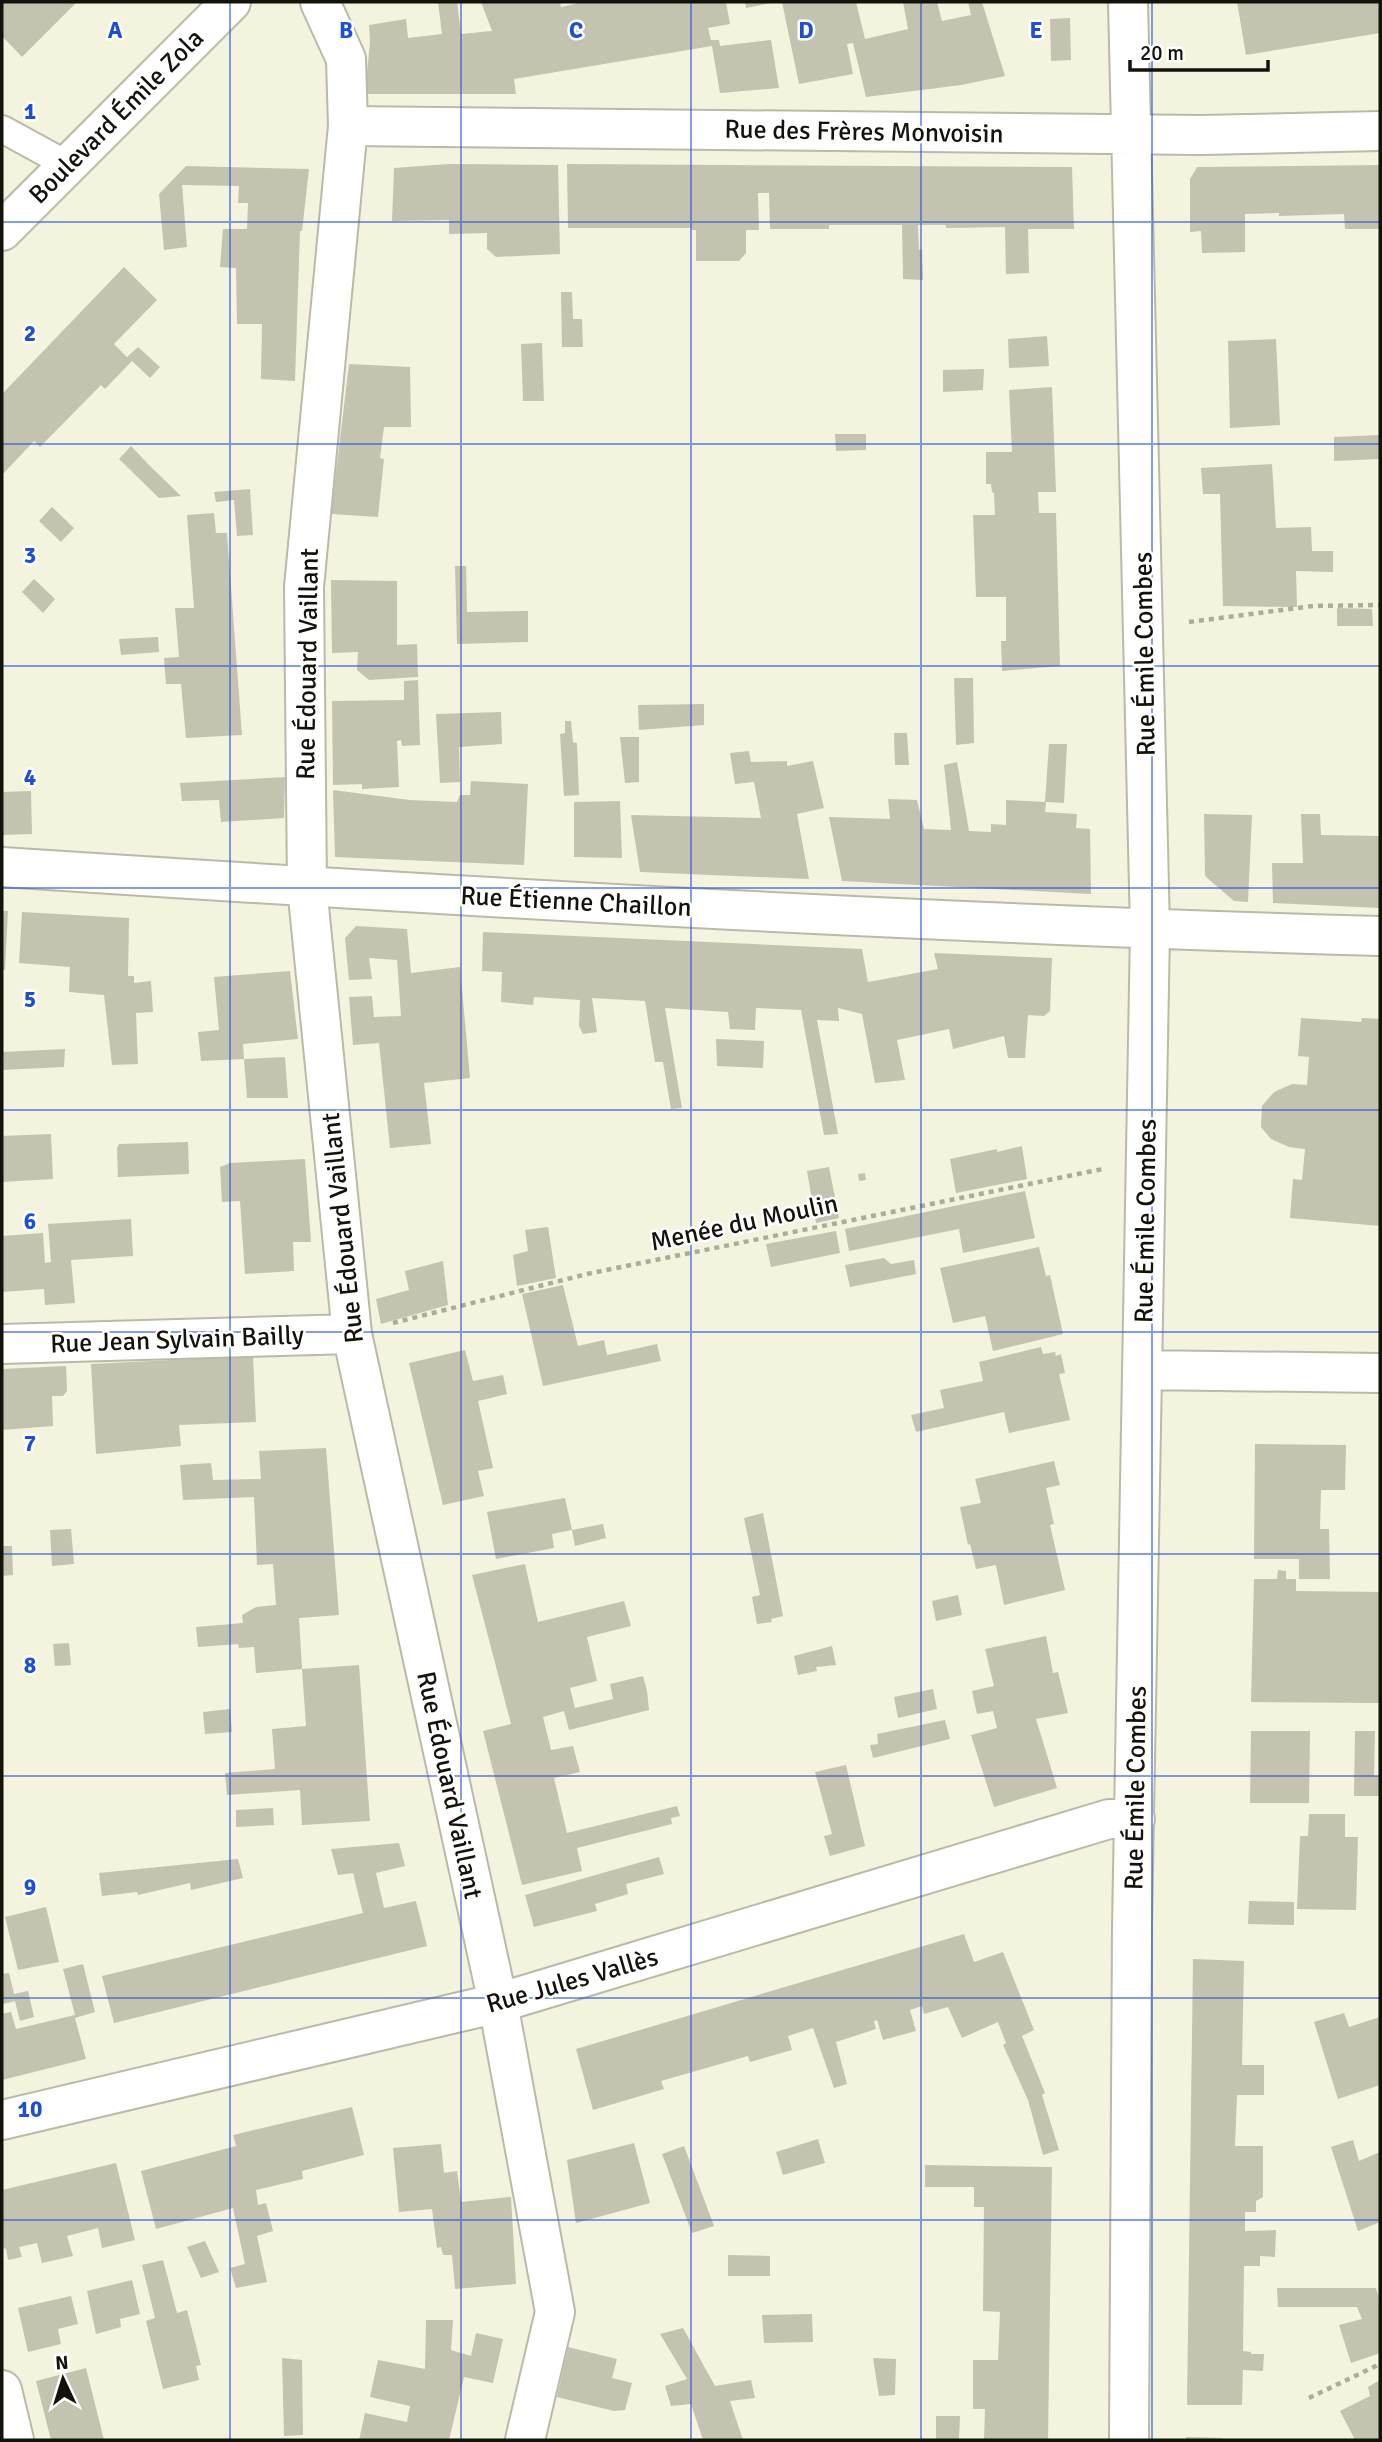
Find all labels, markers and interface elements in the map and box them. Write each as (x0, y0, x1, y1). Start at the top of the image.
text: A (108, 16, 123, 45)
text: B (339, 16, 353, 45)
text: C (569, 16, 583, 45)
text: D (798, 16, 814, 45)
text: E (1029, 16, 1043, 45)
street label: Boulevard Émile Zola (23, 23, 211, 211)
scale bar (1130, 28, 1268, 72)
text: 20 m (1140, 40, 1184, 66)
text: 1 (24, 97, 36, 126)
street label: Rue des Frères Monvoisin (724, 114, 1004, 150)
text: 2 (24, 319, 36, 348)
text: 3 (24, 541, 36, 570)
street label: Rue Édouard Vaillant (290, 548, 326, 780)
street label: Rue Émile Combes (1127, 552, 1163, 756)
text: 4 (24, 763, 36, 792)
street label: Rue Étienne Chaillon (460, 880, 692, 924)
text: 5 (24, 985, 36, 1014)
street label: Rue Édouard Vaillant (315, 1111, 371, 1345)
street label: Rue Émile Combes (1128, 1119, 1164, 1323)
street label: Menée du Moulin (647, 1187, 841, 1258)
text: 6 (24, 1207, 36, 1236)
street label: Rue Jean Sylvain Bailly (50, 1320, 304, 1360)
text: 7 (24, 1429, 36, 1458)
text: 8 (24, 1651, 36, 1680)
street label: Rue Édouard Vaillant (409, 1669, 489, 1902)
street label: Rue Émile Combes (1118, 1686, 1154, 1890)
text: 9 (24, 1873, 36, 1902)
street label: Rue Jules Vallès (483, 1941, 662, 2021)
text: 10 (18, 2095, 42, 2124)
north arrow (28, 2344, 98, 2414)
text: N (54, 2351, 69, 2375)

